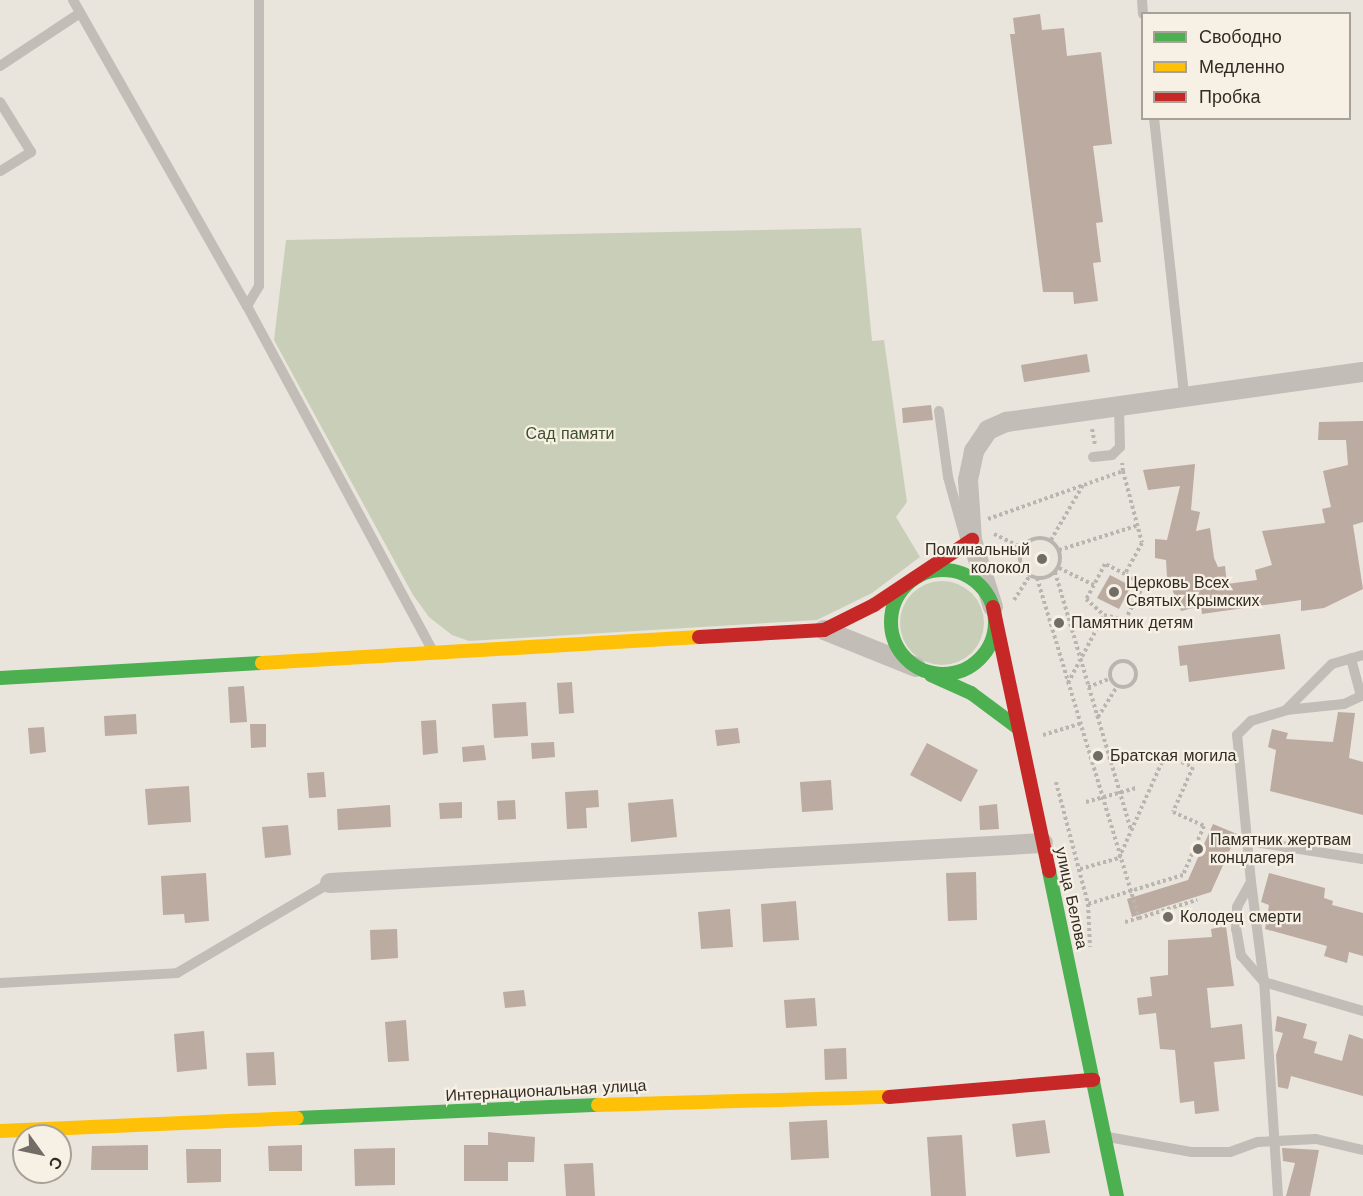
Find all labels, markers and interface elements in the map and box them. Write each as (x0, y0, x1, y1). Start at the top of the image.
legend (1141, 12, 1351, 120)
text: Свободно (1199, 26, 1282, 47)
text: Медленно (1199, 56, 1285, 77)
text: Пробка (1199, 86, 1261, 107)
park label: Сад памяти (526, 424, 614, 444)
place label: Поминальный колокол (925, 540, 1030, 578)
marker: Поминальный колокол (1035, 552, 1049, 566)
place label: Церковь Всех Святых Крымских (1126, 573, 1259, 611)
marker: Церковь Всех Святых Крымских (1107, 585, 1121, 599)
place label: Памятник детям (1071, 613, 1193, 633)
marker: Памятник детям (1052, 616, 1066, 630)
place label: Братская могила (1110, 746, 1236, 766)
marker: Братская могила (1091, 749, 1105, 763)
place label: Памятник жертвам концлагеря (1210, 830, 1351, 868)
marker: Памятник жертвам концлагеря (1191, 842, 1205, 856)
street label: улица Белова (1051, 845, 1091, 951)
place label: Колодец смерти (1180, 907, 1301, 927)
marker: Колодец смерти (1161, 910, 1175, 924)
street label: Интернациональная улица (445, 1076, 647, 1106)
north arrow (12, 1124, 72, 1184)
text: С (45, 1153, 67, 1173)

